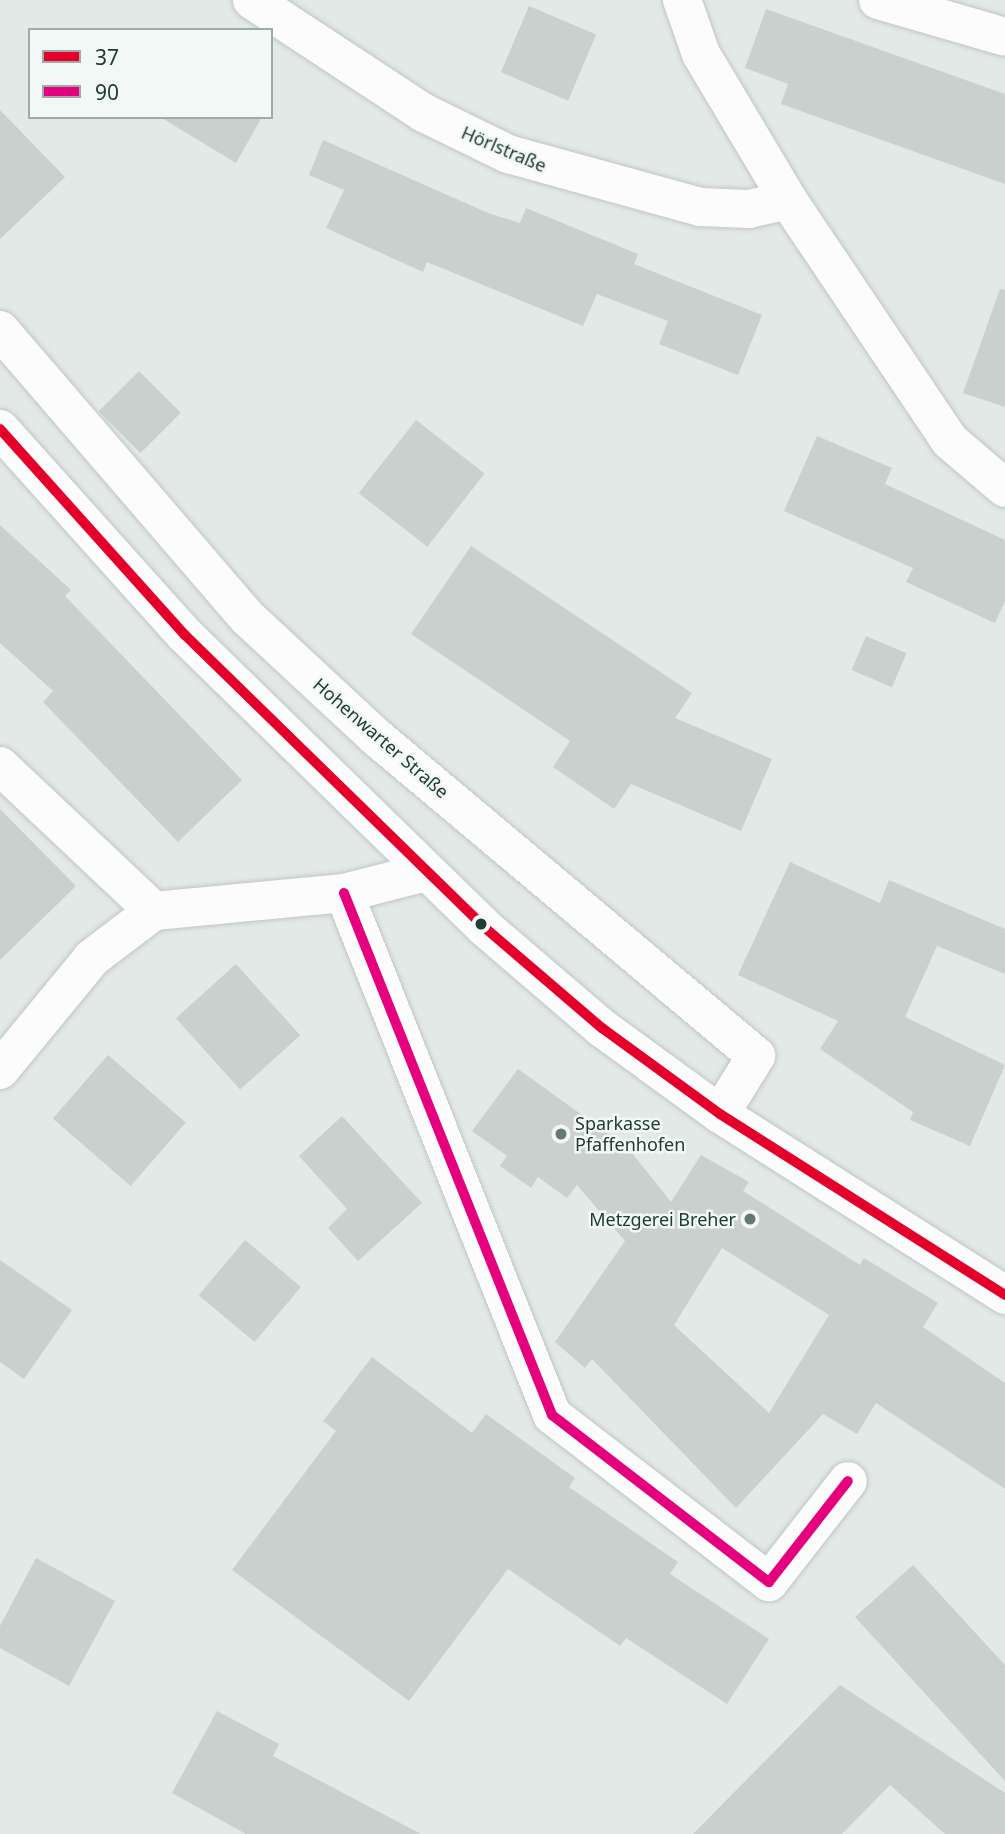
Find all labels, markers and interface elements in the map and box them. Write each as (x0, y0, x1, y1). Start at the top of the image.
legend (28, 28, 273, 119)
text: 37 (95, 43, 119, 71)
text: 90 (95, 78, 119, 106)
street label: Hörlstraße (458, 121, 550, 177)
street label: Hohenwarter Straße (309, 673, 453, 803)
unlabelled marker (474, 917, 488, 931)
place label: Sparkasse Pfaffenhofen (575, 1113, 685, 1156)
marker: Sparkasse Pfaffenhofen (553, 1126, 569, 1142)
place label: Metzgerei Breher (589, 1208, 736, 1230)
marker: Metzgerei Breher (742, 1211, 758, 1227)

